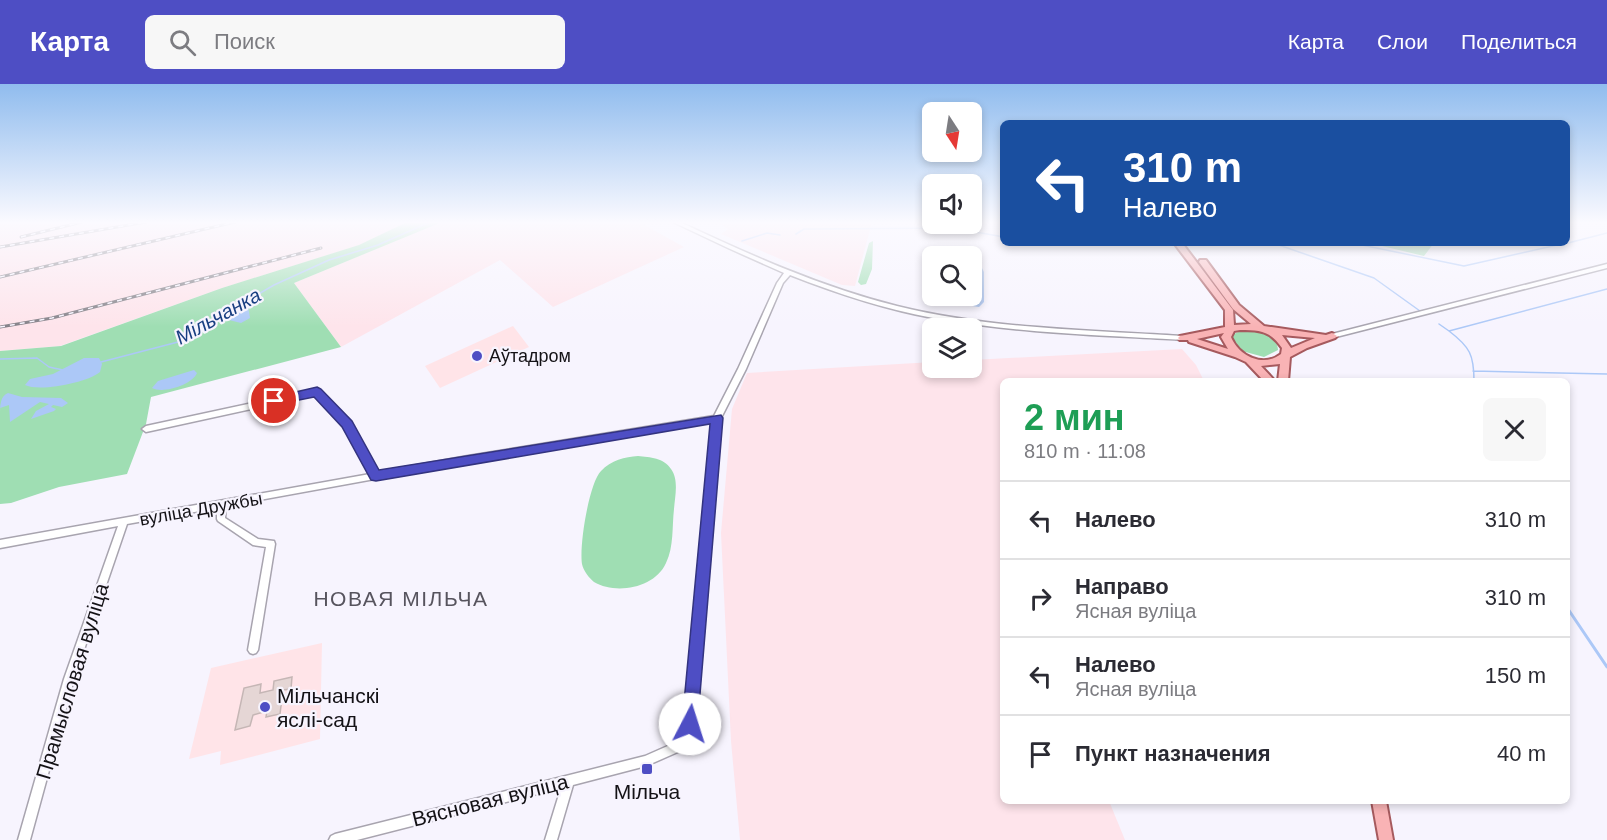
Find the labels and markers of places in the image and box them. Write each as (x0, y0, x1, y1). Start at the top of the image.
place label: Аўтадром (489, 346, 571, 366)
marker: Аўтадром (470, 349, 484, 363)
pin (248, 375, 299, 426)
place label: Мільчанскі яслі-сад (277, 684, 380, 731)
marker: Мільчанскі яслі-сад (258, 700, 272, 714)
marker: Мільча (640, 762, 654, 776)
place label: Мільча (614, 780, 681, 803)

